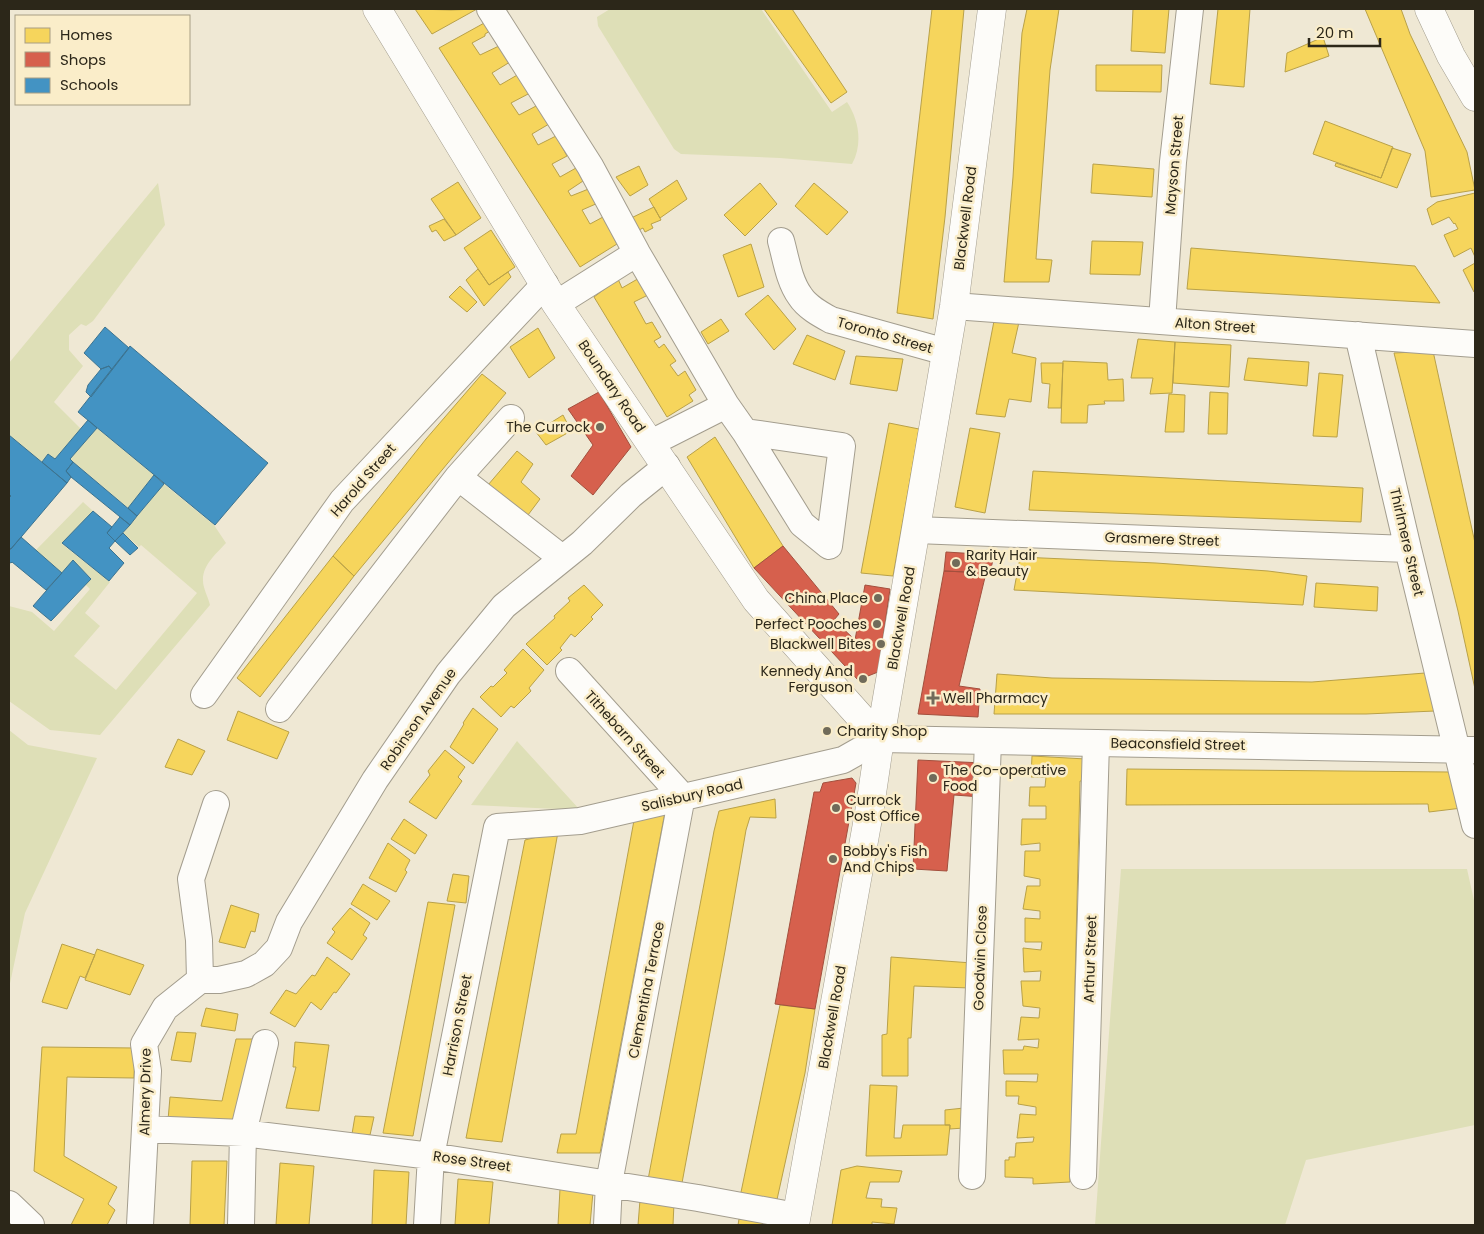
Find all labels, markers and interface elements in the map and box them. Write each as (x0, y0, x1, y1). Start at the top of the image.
legend (15, 15, 190, 105)
scale bar (1309, 15, 1380, 47)
text: 20 m (1316, 22, 1354, 43)
text: Homes (60, 24, 113, 45)
text: Shops (60, 49, 106, 70)
text: Schools (60, 74, 118, 95)
street label: Mayson Street (1160, 115, 1188, 215)
street label: Blackwell Road (949, 165, 981, 271)
street label: Toronto Street (835, 312, 935, 358)
street label: Alton Street (1174, 312, 1256, 338)
street label: Boundary Road (574, 336, 650, 436)
place label: The Currock (506, 417, 591, 437)
marker: The Currock (594, 421, 606, 433)
street label: Harold Street (326, 439, 400, 521)
street label: Thirlmere Street (1385, 486, 1429, 598)
street label: Grasmere Street (1104, 527, 1220, 551)
place label: Rarity Hair & Beauty (966, 545, 1037, 581)
marker: Rarity Hair & Beauty (950, 557, 962, 569)
street label: Blackwell Road (882, 565, 920, 671)
place label: China Place (784, 588, 868, 608)
marker: China Place (872, 592, 884, 604)
place label: Perfect Pooches (755, 614, 867, 634)
marker: Perfect Pooches (871, 618, 883, 630)
place label: Blackwell Bites (770, 634, 871, 654)
marker: Blackwell Bites (875, 638, 887, 650)
place label: Kennedy And Ferguson (760, 661, 853, 697)
street label: Robinson Avenue (375, 664, 461, 774)
marker: Kennedy And Ferguson (857, 673, 869, 685)
street label: Tithebarn Street (580, 686, 670, 782)
place label: Well Pharmacy (943, 688, 1048, 708)
marker: Well Pharmacy (927, 692, 939, 704)
place label: Charity Shop (837, 721, 927, 741)
marker: Charity Shop (821, 725, 833, 737)
street label: Beaconsfield Street (1110, 733, 1246, 755)
place label: The Co-operative Food (943, 760, 1067, 796)
marker: The Co-operative Food (927, 772, 939, 784)
street label: Salisbury Road (639, 774, 745, 816)
place label: Currock Post Office (846, 790, 920, 826)
marker: Currock Post Office (830, 802, 842, 814)
place label: Bobby's Fish And Chips (843, 841, 927, 877)
marker: Bobby's Fish And Chips (827, 853, 839, 865)
street label: Goodwin Close (968, 905, 992, 1011)
street label: Arthur Street (1078, 915, 1102, 1003)
street label: Clementina Terrace (623, 920, 669, 1060)
street label: Blackwell Road (813, 964, 851, 1070)
street label: Harrison Street (437, 973, 477, 1077)
street label: Almery Drive (134, 1048, 156, 1136)
street label: Rose Street (432, 1146, 512, 1176)

